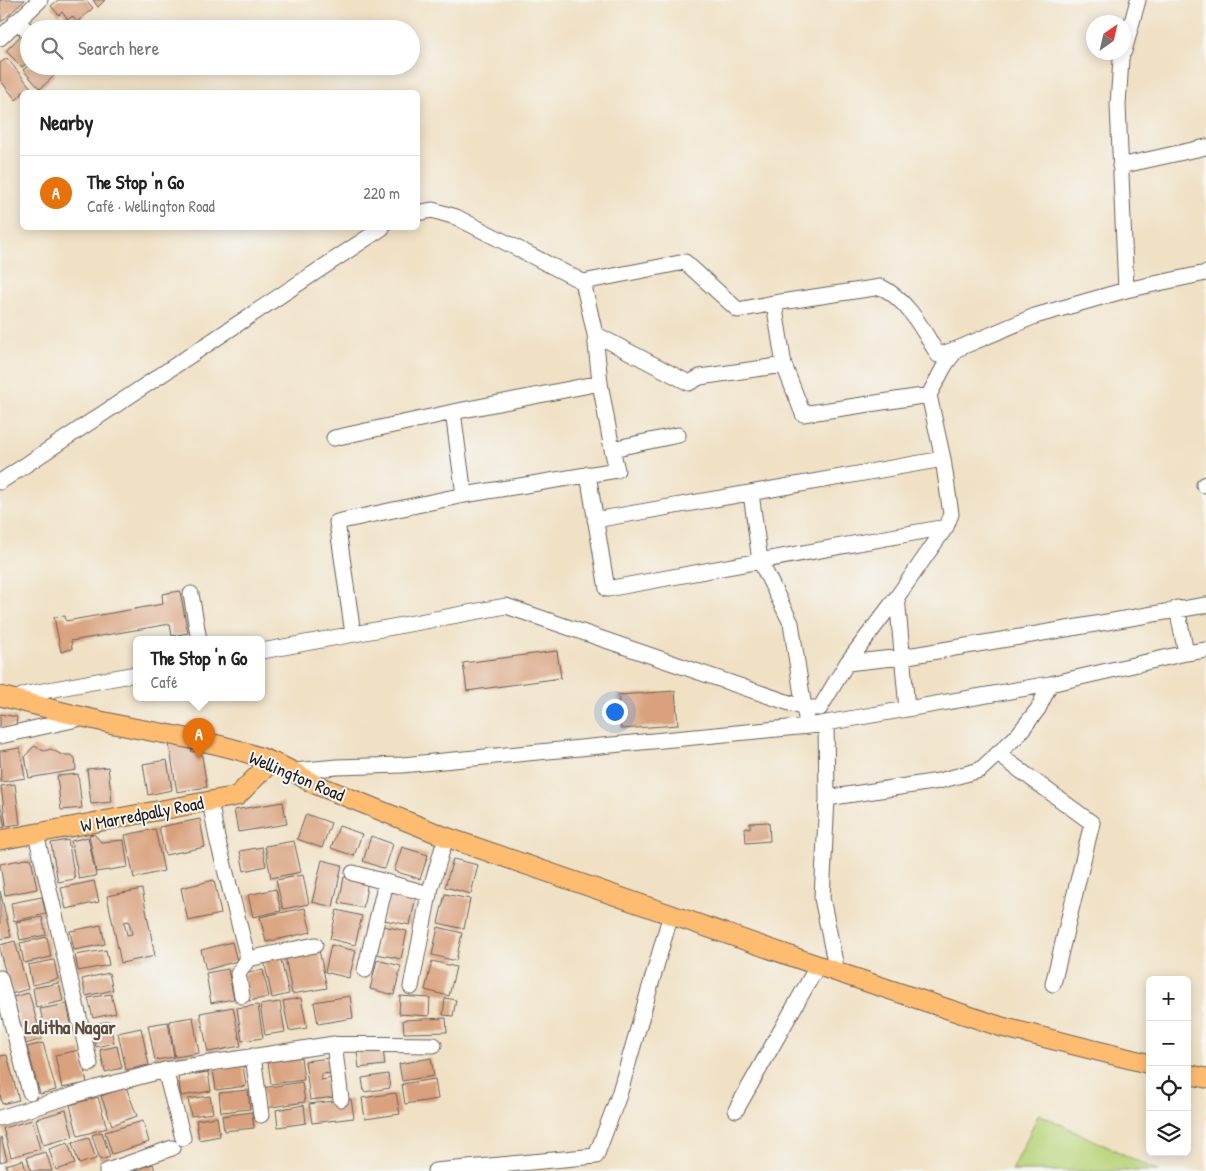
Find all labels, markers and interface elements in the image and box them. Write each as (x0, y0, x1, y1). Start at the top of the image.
north arrow (1086, 15, 1131, 60)
search box (20, 20, 420, 75)
icon: search (38, 34, 66, 62)
text: Search here (78, 35, 159, 61)
text: Nearby (40, 108, 93, 137)
text: The Stop 'n Go (87, 169, 184, 195)
text: A (52, 182, 60, 204)
text: 220 m (363, 182, 400, 204)
text: Café · Wellington Road (87, 195, 215, 217)
popup (133, 636, 265, 701)
text: The Stop 'n Go (150, 645, 248, 671)
text: Café (150, 671, 178, 693)
your location (602, 699, 628, 725)
pin: A (183, 718, 215, 759)
street label: Wellington Road (245, 745, 349, 807)
street label: W Marredpally Road (78, 790, 206, 838)
map controls (1146, 976, 1191, 1156)
button: + (1146, 976, 1191, 1021)
district label: Lalitha Nagar (25, 1014, 116, 1041)
button: − (1146, 1021, 1191, 1066)
button: locate (1146, 1066, 1191, 1111)
button: layers (1146, 1111, 1191, 1156)

